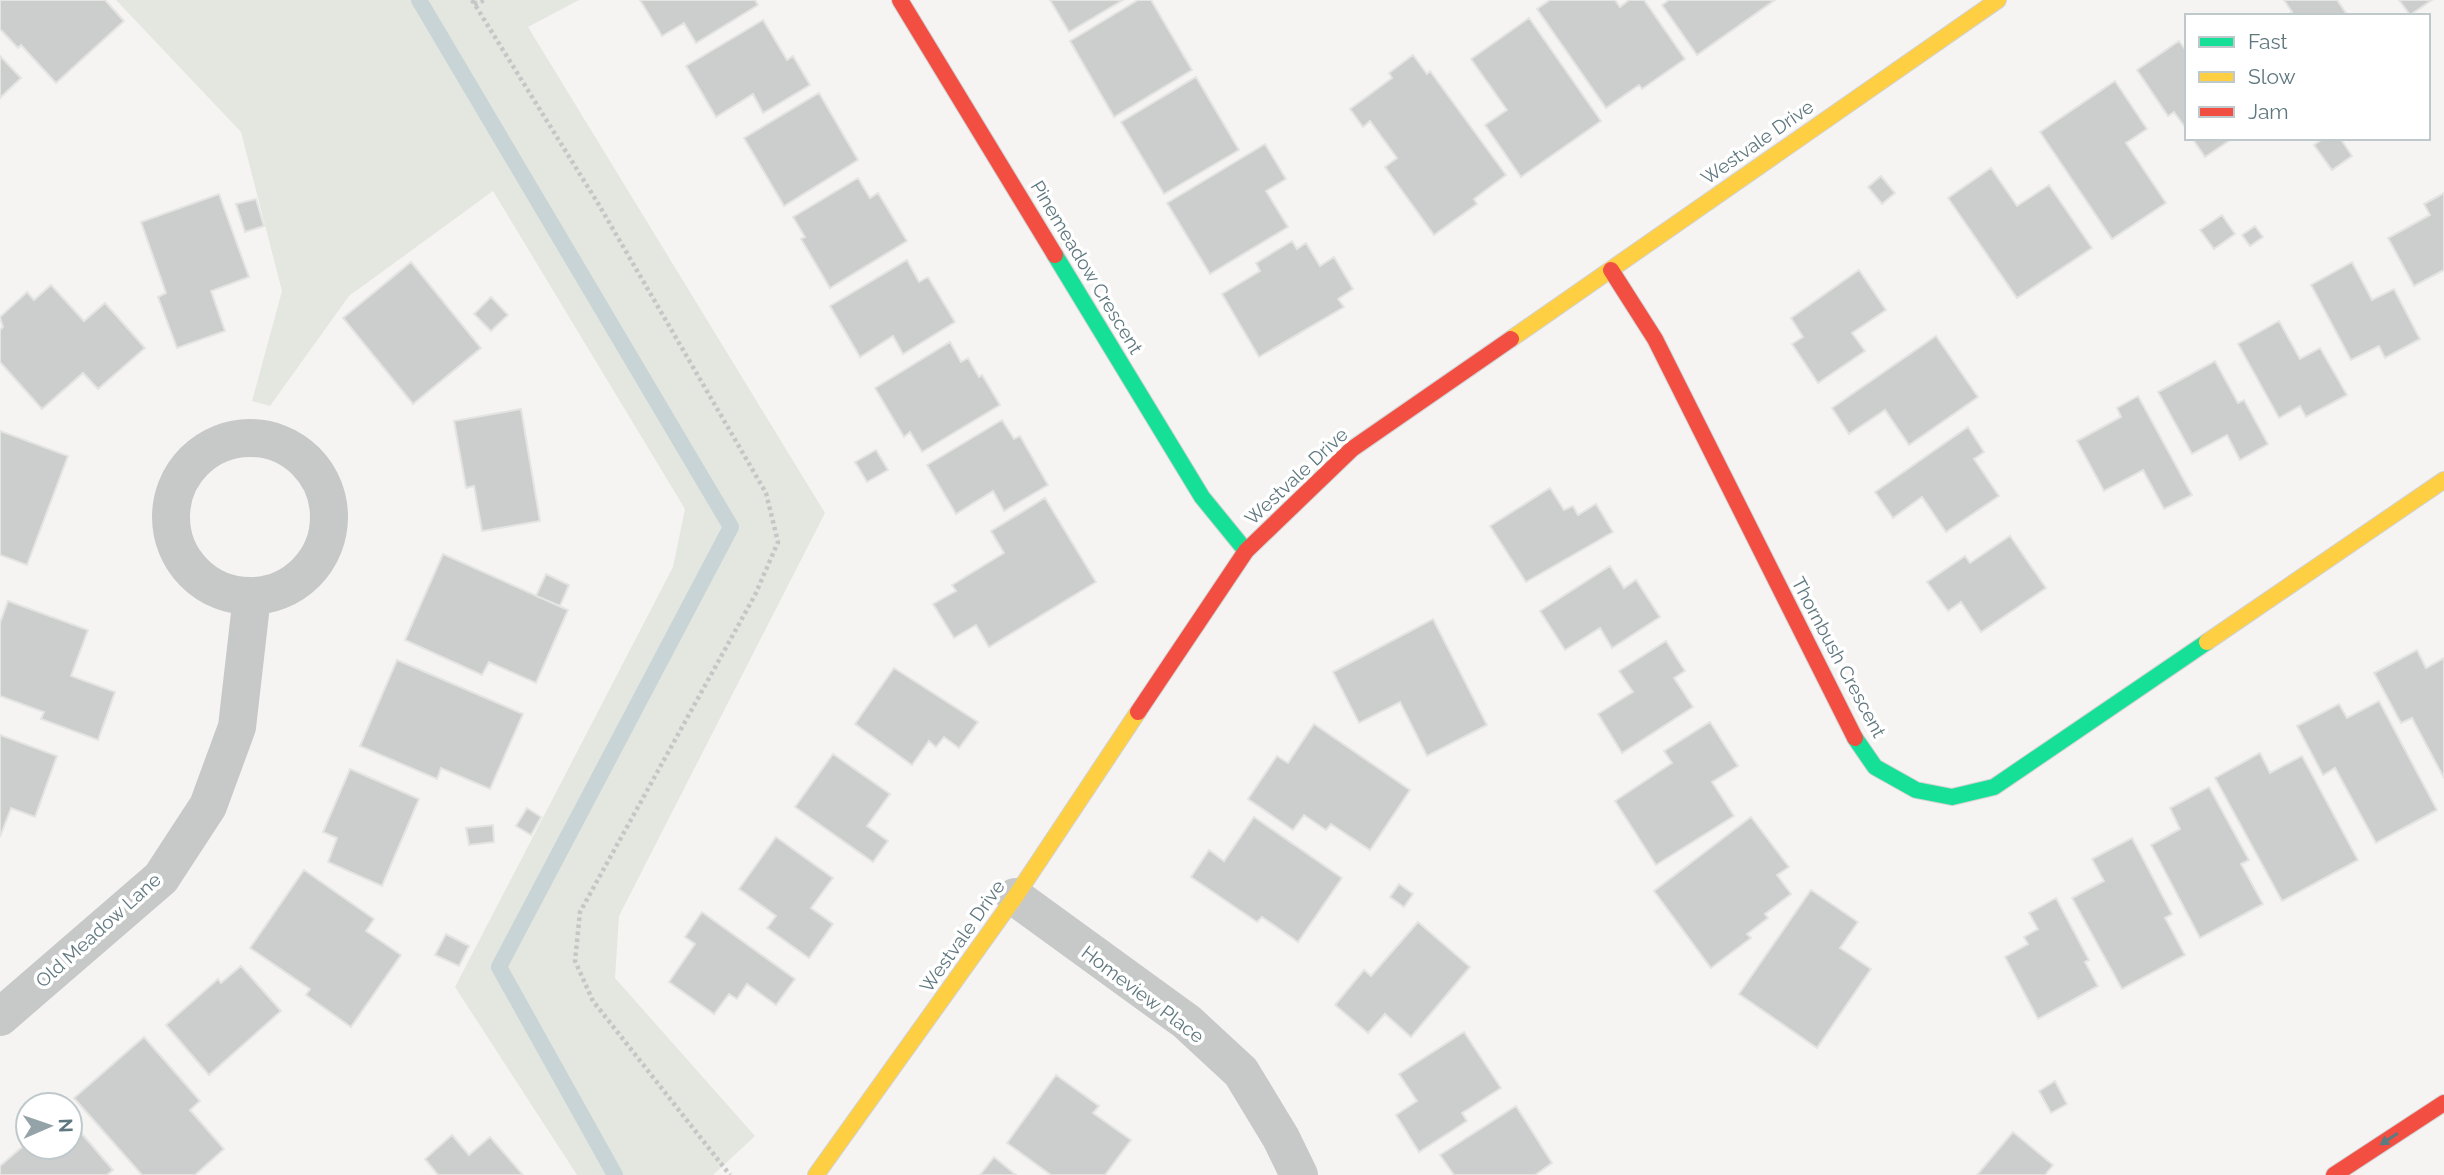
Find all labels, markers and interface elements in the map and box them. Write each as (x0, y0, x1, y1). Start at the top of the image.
legend (2185, 14, 2430, 140)
text: Fast (2248, 29, 2288, 54)
text: Slow (2248, 64, 2296, 89)
street label: Westvale Drive (1697, 95, 1817, 189)
text: Jam (2248, 99, 2289, 124)
street label: Pinemeadow Crescent (1027, 176, 1148, 358)
street label: Westvale Drive (1240, 423, 1352, 529)
street label: Thornbush Crescent (1787, 573, 1891, 741)
street label: Old Meadow Lane (31, 868, 165, 992)
street label: Westvale Drive (915, 876, 1009, 996)
street label: Homeview Place (1078, 941, 1208, 1047)
north arrow (14, 1091, 84, 1161)
text: N (55, 1118, 77, 1133)
one-way arrow (2380, 1132, 2398, 1146)

